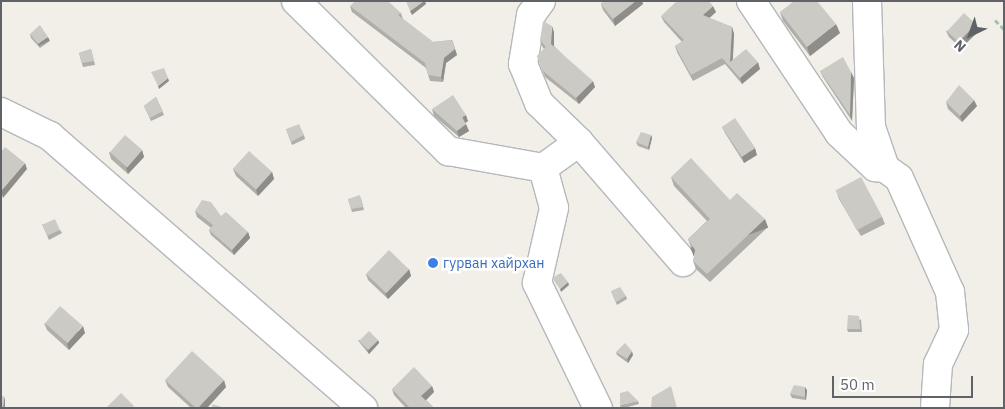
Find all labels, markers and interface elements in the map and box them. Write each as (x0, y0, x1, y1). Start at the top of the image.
north arrow (945, 10, 995, 60)
text: N (950, 36, 970, 56)
place label: гурван хайрхан (443, 255, 545, 271)
marker: гурван хайрхан (427, 257, 439, 269)
scale bar (835, 366, 976, 398)
text: 50 m (840, 375, 875, 394)

